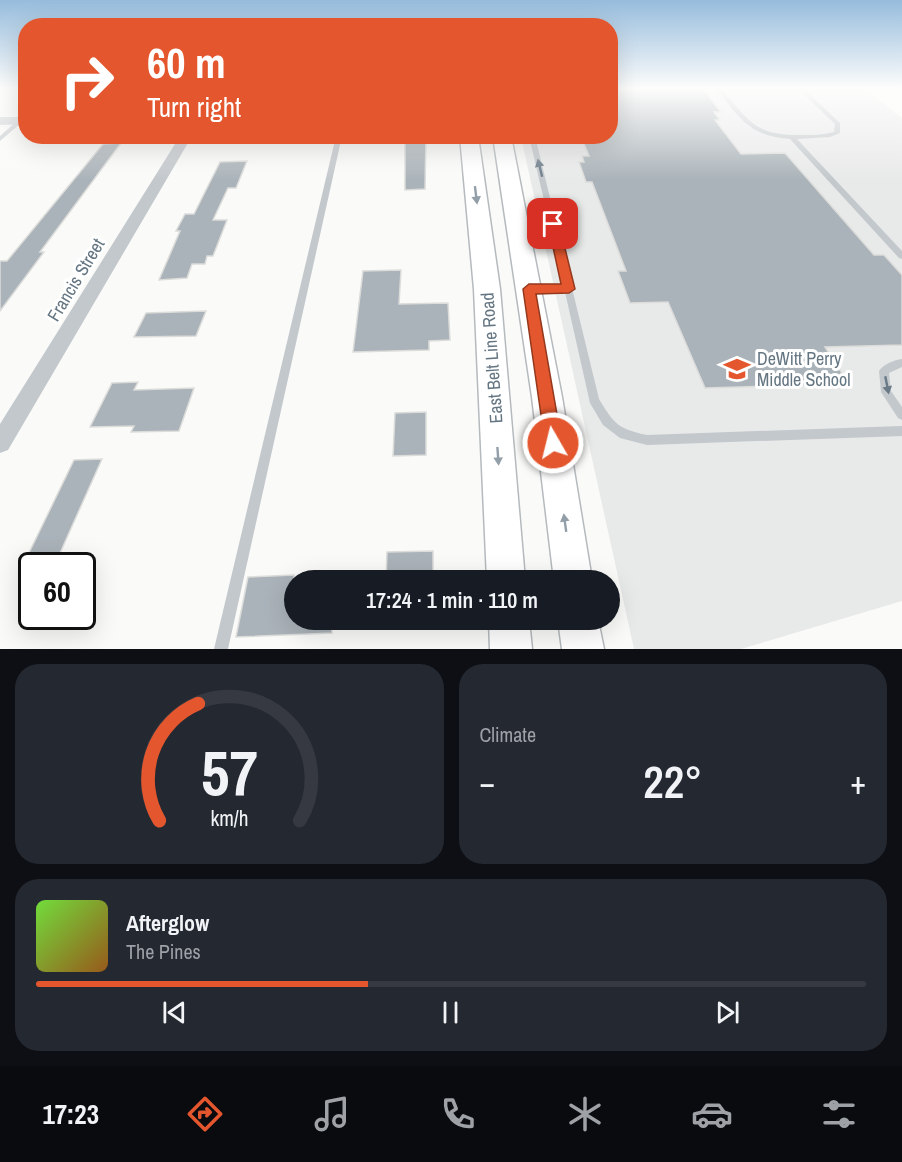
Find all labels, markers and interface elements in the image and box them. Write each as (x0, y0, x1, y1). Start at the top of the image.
text: 60 m (147, 35, 226, 91)
icon: right (48, 42, 126, 120)
text: Turn right (147, 89, 241, 125)
one-way arrow (534, 159, 544, 177)
one-way arrow (471, 185, 481, 204)
pin (527, 198, 578, 249)
icon: arrive (536, 207, 569, 240)
street label: Francis Street (41, 234, 110, 326)
street label: East Belt Line Road (474, 292, 509, 424)
place label: DeWitt Perry Middle School (757, 346, 851, 392)
school or university icon: DeWitt Perry Middle School (722, 354, 752, 384)
one-way arrow (883, 376, 892, 395)
position arrow (521, 411, 585, 475)
one-way arrow (494, 446, 503, 465)
one-way arrow (560, 513, 569, 532)
speed limit sign: 60 (18, 552, 96, 630)
text: 17:24 · 1 min · 110 m (366, 585, 538, 615)
text: Climate (480, 721, 536, 748)
text: 57 (201, 730, 258, 814)
text: 22° (643, 751, 702, 812)
text: − (480, 760, 495, 804)
text: + (850, 760, 866, 804)
text: km/h (210, 804, 248, 833)
text: Afterglow (126, 908, 209, 938)
text: The Pines (126, 938, 201, 965)
icon: previous (158, 996, 191, 1029)
icon: pause (434, 996, 467, 1029)
icon: next (711, 996, 744, 1029)
icon: directions (184, 1093, 226, 1135)
icon: music (311, 1093, 353, 1135)
icon: phone (437, 1093, 479, 1135)
icon: climate (564, 1093, 606, 1135)
icon: car (691, 1093, 733, 1135)
icon: filters (818, 1093, 860, 1135)
text: 17:23 (42, 1096, 99, 1132)

